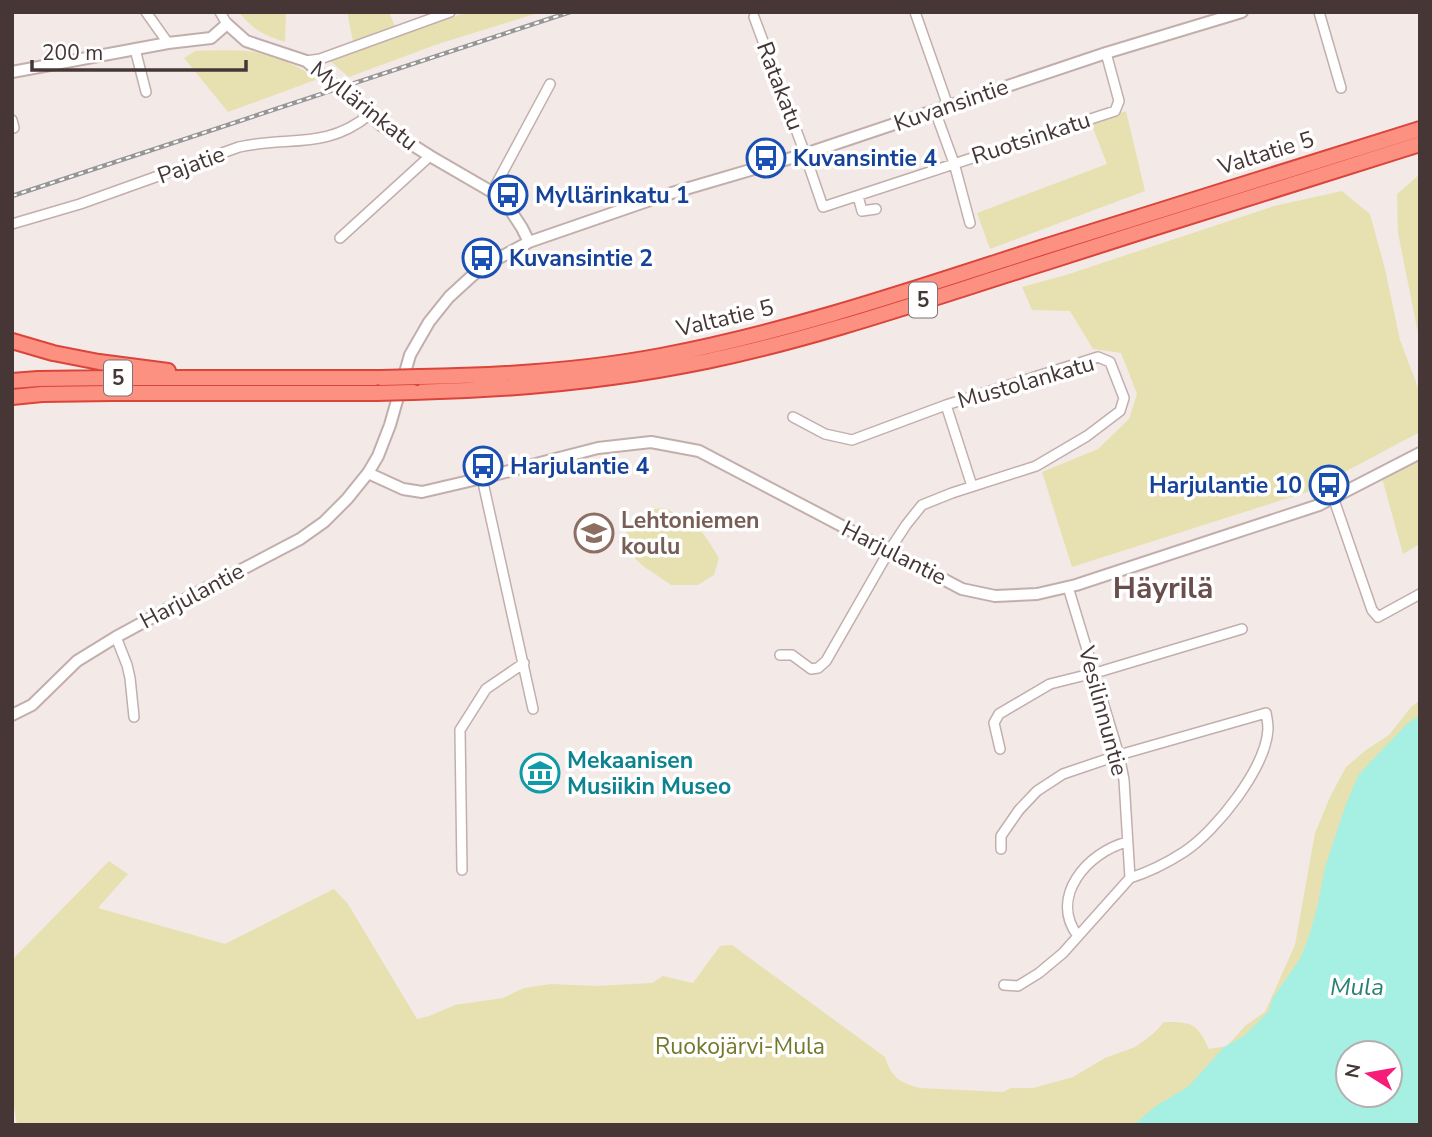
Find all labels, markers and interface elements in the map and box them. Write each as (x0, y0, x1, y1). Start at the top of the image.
scale bar (32, 28, 245, 72)
street label: Ratakatu (749, 37, 811, 135)
text: 200 m (42, 39, 103, 67)
street label: Myllärinkatu (304, 54, 424, 158)
street label: Kuvansintie (890, 71, 1012, 139)
street label: Ruotsinkatu (968, 104, 1094, 172)
street label: Valtatie 5 (1213, 124, 1318, 183)
bus stop icon: Kuvansintie 4 (745, 137, 787, 179)
street label: Pajatie (153, 139, 229, 191)
place label: Kuvansintie 4 (793, 143, 937, 174)
bus stop icon: Myllärinkatu 1 (487, 174, 529, 216)
place label: Myllärinkatu 1 (535, 180, 690, 211)
bus stop icon: Kuvansintie 2 (461, 237, 503, 279)
place label: Kuvansintie 2 (509, 243, 653, 274)
road number: 5 (909, 282, 937, 318)
street label: Valtatie 5 (672, 292, 777, 344)
street label: Mustolankatu (954, 348, 1098, 416)
road number: 5 (104, 360, 132, 396)
bus stop icon: Harjulantie 4 (462, 445, 504, 487)
place label: Harjulantie 4 (510, 451, 649, 482)
bus stop icon: Harjulantie 10 (1308, 464, 1350, 506)
place label: Harjulantie 10 (1149, 470, 1302, 501)
place label: Lehtoniemen koulu (621, 505, 760, 562)
school or university icon: Lehtoniemen koulu (573, 512, 615, 554)
street label: Harjulantie (836, 513, 952, 593)
street label: Harjulantie (134, 556, 250, 636)
district label: Häyrilä (1113, 568, 1213, 609)
street label: Vesilinnuntie (1071, 642, 1135, 779)
place label: Mekaanisen Musiikin Museo (567, 745, 731, 802)
museum icon: Mekaanisen Musiikin Museo (519, 752, 561, 794)
water label: Mula (1330, 971, 1384, 1003)
park label: Ruokojärvi-Mula (655, 1031, 825, 1062)
north arrow (1334, 1039, 1404, 1109)
text: N (1339, 1061, 1367, 1080)

